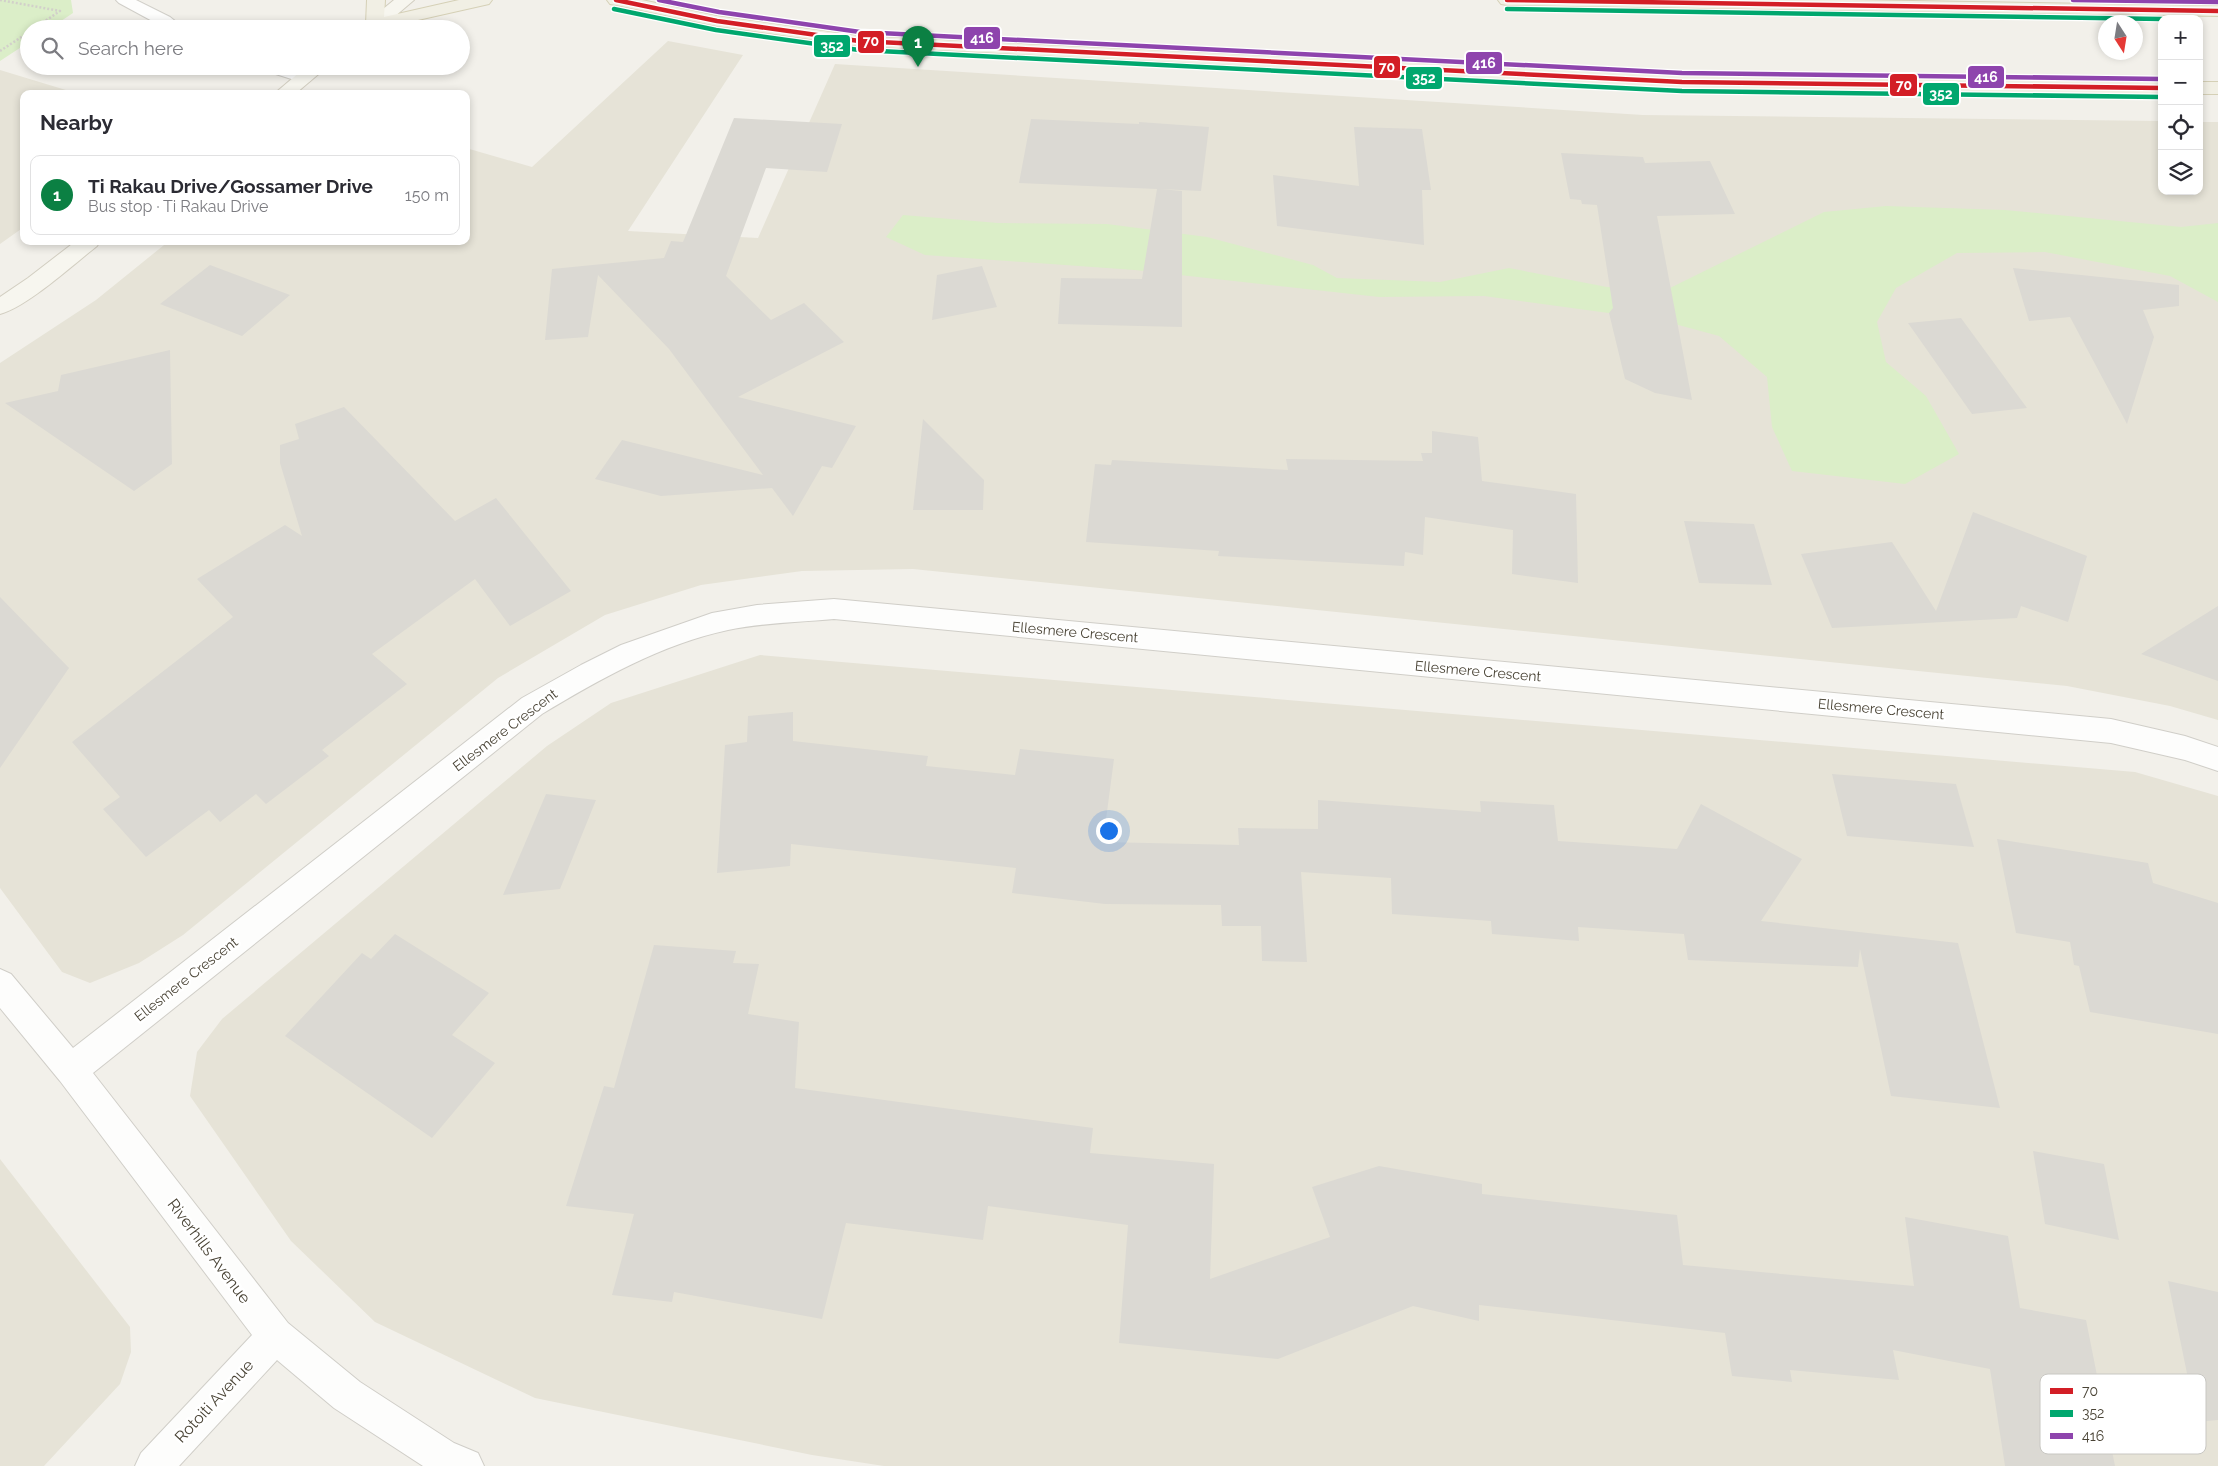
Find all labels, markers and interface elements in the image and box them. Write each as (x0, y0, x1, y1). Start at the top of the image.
north arrow (2098, 15, 2143, 60)
map controls (2158, 15, 2203, 195)
button: + (2158, 15, 2203, 60)
search box (20, 20, 470, 75)
pin: 1 (902, 26, 934, 67)
line badge: 416 (963, 26, 1001, 50)
line badge: 70 (857, 30, 885, 54)
text: 416 (970, 30, 994, 46)
text: 70 (863, 33, 879, 49)
icon: search (38, 34, 66, 62)
line badge: 352 (813, 34, 851, 58)
text: Search here (78, 37, 184, 59)
text: 352 (820, 38, 844, 54)
line badge: 416 (1465, 51, 1503, 75)
line badge: 70 (1373, 55, 1401, 79)
text: 416 (1472, 55, 1496, 71)
text: 70 (1379, 59, 1395, 75)
button: − (2158, 60, 2203, 105)
line badge: 416 (1967, 65, 2005, 89)
line badge: 352 (1405, 66, 1443, 90)
text: 416 (1974, 69, 1998, 85)
text: 352 (1412, 70, 1436, 86)
line badge: 70 (1889, 73, 1918, 97)
text: 70 (1896, 77, 1912, 93)
line badge: 352 (1922, 82, 1960, 106)
text: 352 (1929, 86, 1953, 102)
button: locate (2158, 105, 2203, 150)
text: Nearby (40, 110, 113, 135)
button: layers (2158, 150, 2203, 195)
text: Ti Rakau Drive/Gossamer Drive (88, 175, 373, 197)
text: 1 (53, 186, 61, 205)
text: 150 m (405, 186, 449, 205)
text: Bus stop · Ti Rakau Drive (88, 197, 268, 216)
street label: Ellesmere Crescent (1011, 619, 1139, 646)
street label: Ellesmere Crescent (1414, 658, 1542, 685)
street label: Ellesmere Crescent (450, 685, 561, 774)
street label: Ellesmere Crescent (1817, 696, 1945, 723)
your location (1096, 818, 1122, 844)
street label: Ellesmere Crescent (131, 934, 241, 1024)
street label: Riverhills Avenue (163, 1195, 255, 1307)
street label: Rotoiti Avenue (171, 1356, 257, 1446)
legend (2040, 1374, 2206, 1454)
text: 70 (2082, 1383, 2098, 1399)
text: 352 (2082, 1405, 2104, 1421)
text: 416 (2082, 1428, 2104, 1444)

